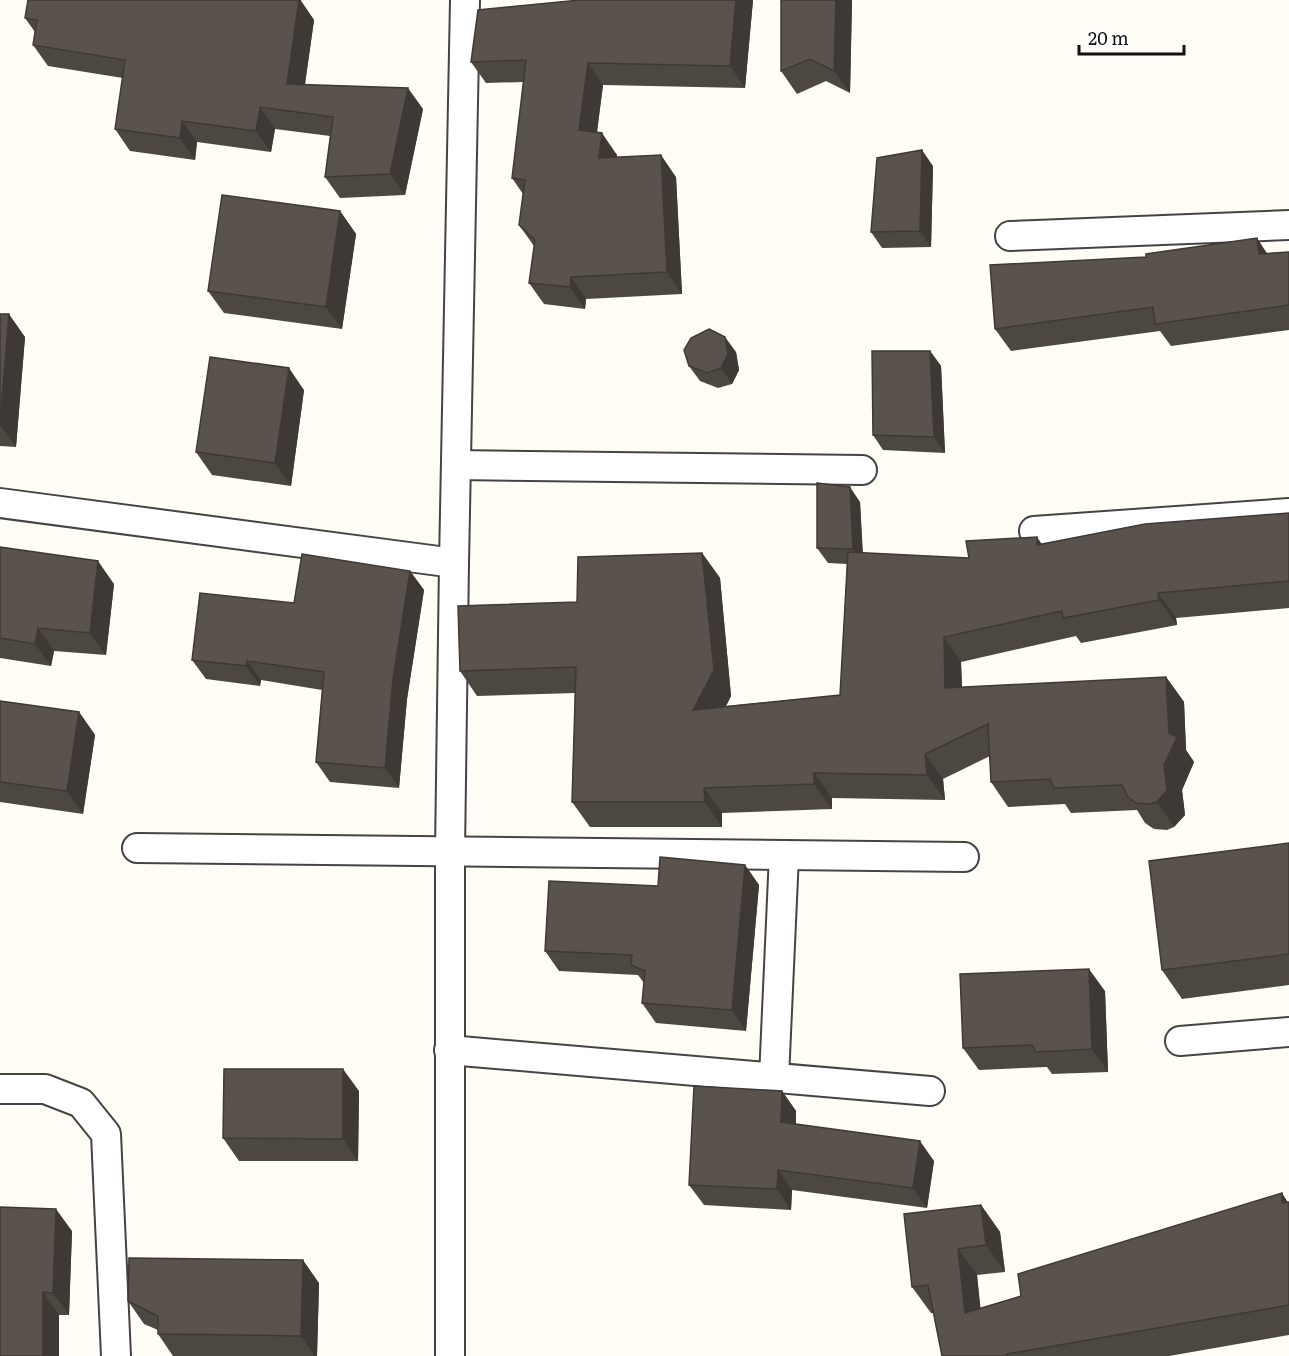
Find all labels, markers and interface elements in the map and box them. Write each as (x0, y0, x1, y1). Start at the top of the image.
scale bar (1079, 18, 1184, 56)
text: 20 m (1088, 24, 1129, 51)

